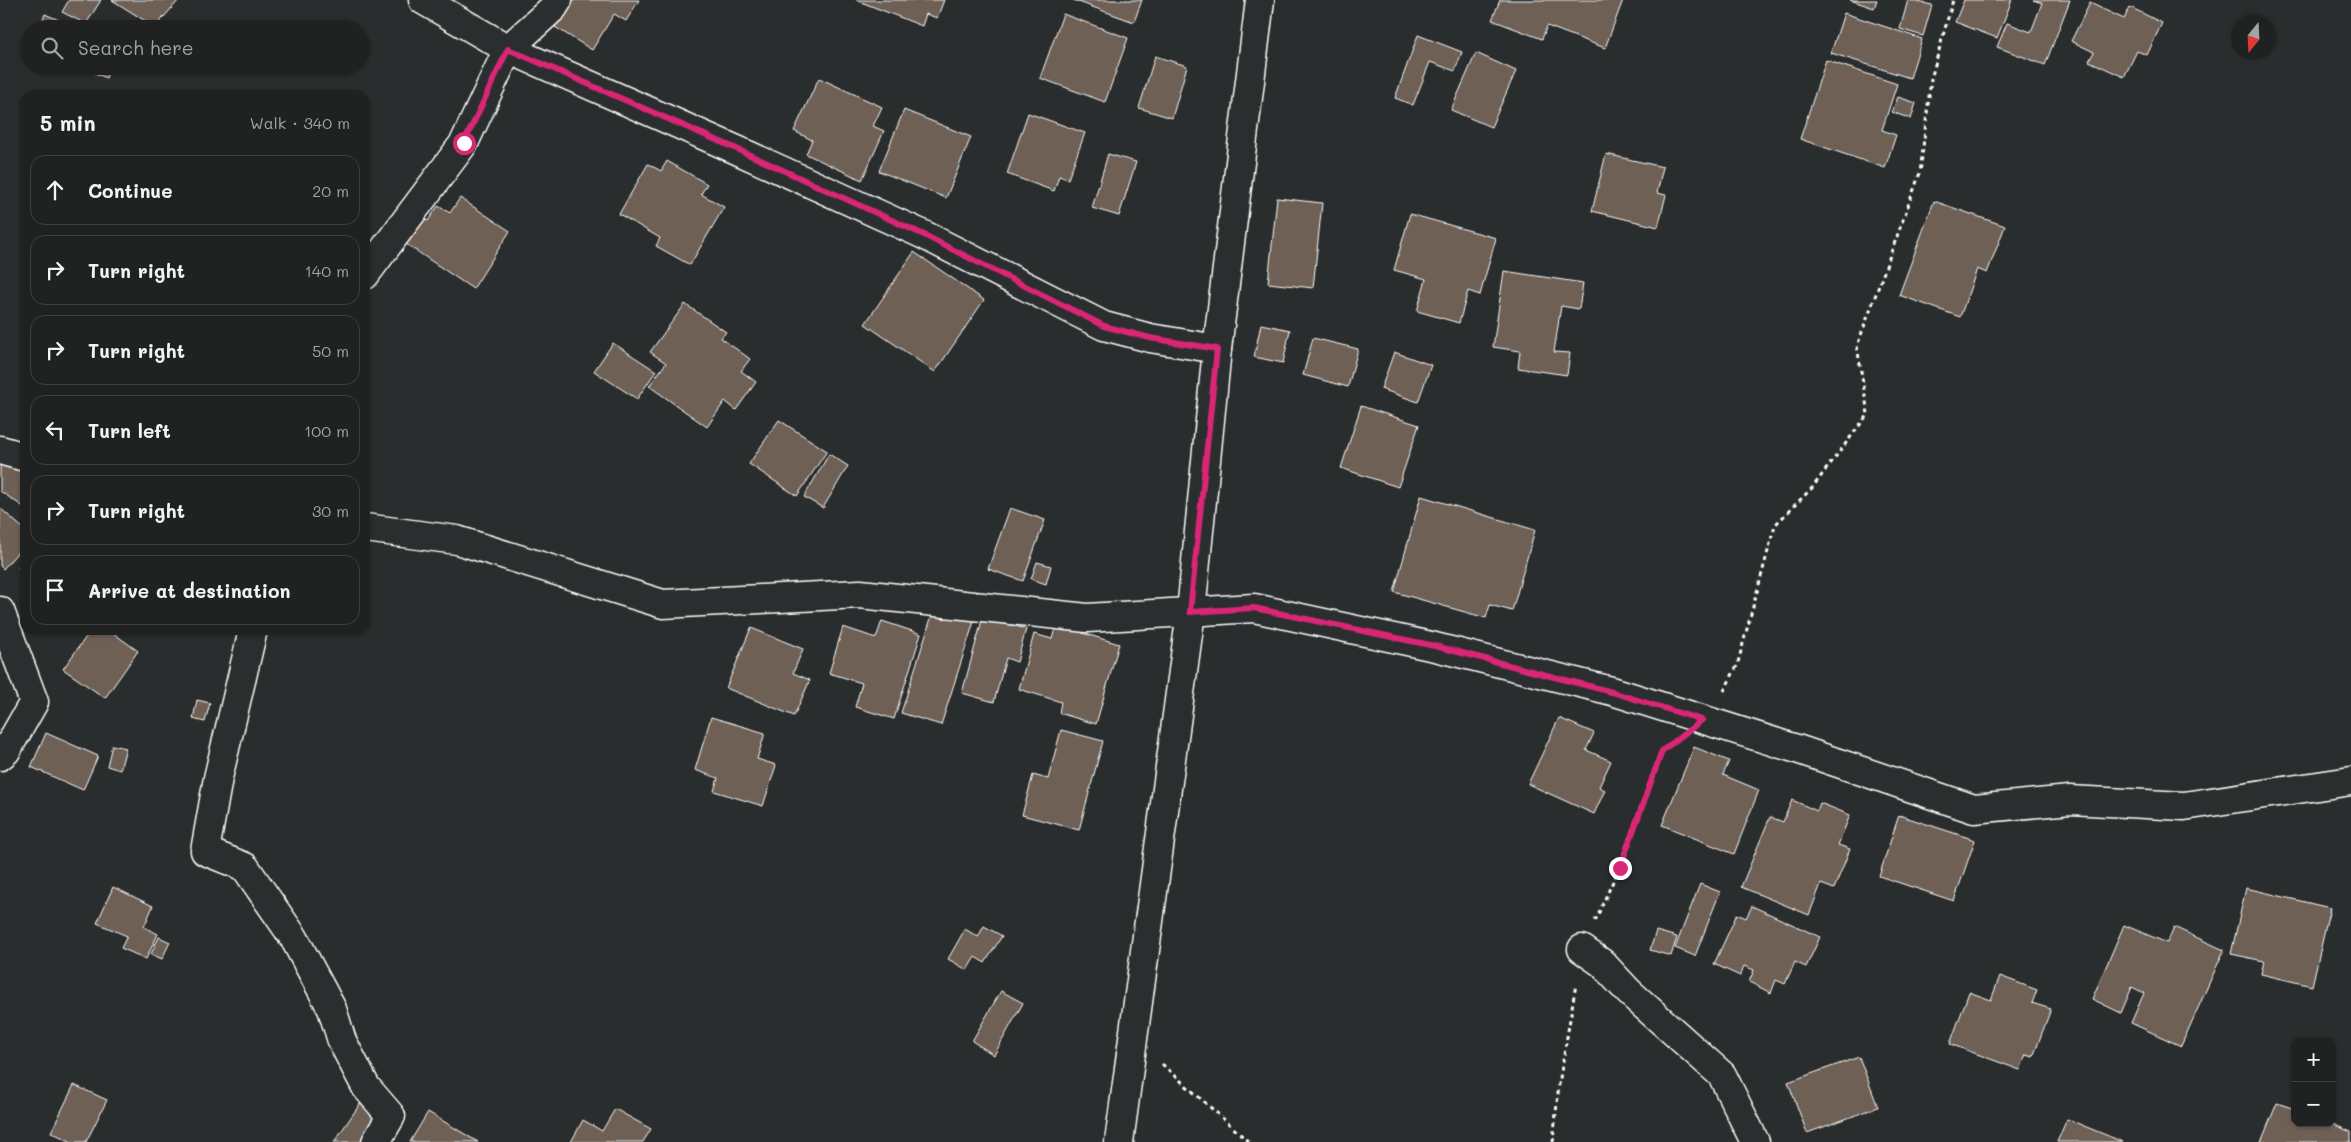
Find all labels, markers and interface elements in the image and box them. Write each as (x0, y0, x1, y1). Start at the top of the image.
north arrow (2231, 15, 2276, 60)
search box (20, 20, 370, 75)
icon: search (38, 34, 66, 62)
text: Search here (78, 35, 194, 60)
text: 5 min (40, 109, 96, 136)
text: Walk · 340 m (250, 112, 350, 133)
route start (453, 132, 476, 155)
icon: ahead (41, 176, 69, 204)
text: Continue (88, 178, 173, 203)
text: 20 m (312, 180, 349, 201)
icon: right (41, 256, 69, 284)
text: Turn right (88, 258, 185, 283)
text: 140 m (305, 260, 349, 281)
icon: right (41, 336, 69, 364)
text: Turn right (88, 338, 185, 363)
text: 50 m (312, 340, 349, 361)
icon: left (41, 416, 69, 444)
text: Turn left (88, 418, 171, 443)
text: 100 m (304, 420, 349, 441)
icon: right (41, 496, 69, 524)
text: Turn right (88, 498, 185, 523)
text: 30 m (312, 500, 349, 521)
icon: arrive (41, 576, 69, 604)
text: Arrive at destination (88, 578, 291, 603)
route end (1609, 857, 1632, 880)
map controls (2291, 1037, 2336, 1127)
button: + (2291, 1037, 2336, 1082)
button: − (2291, 1082, 2336, 1127)

